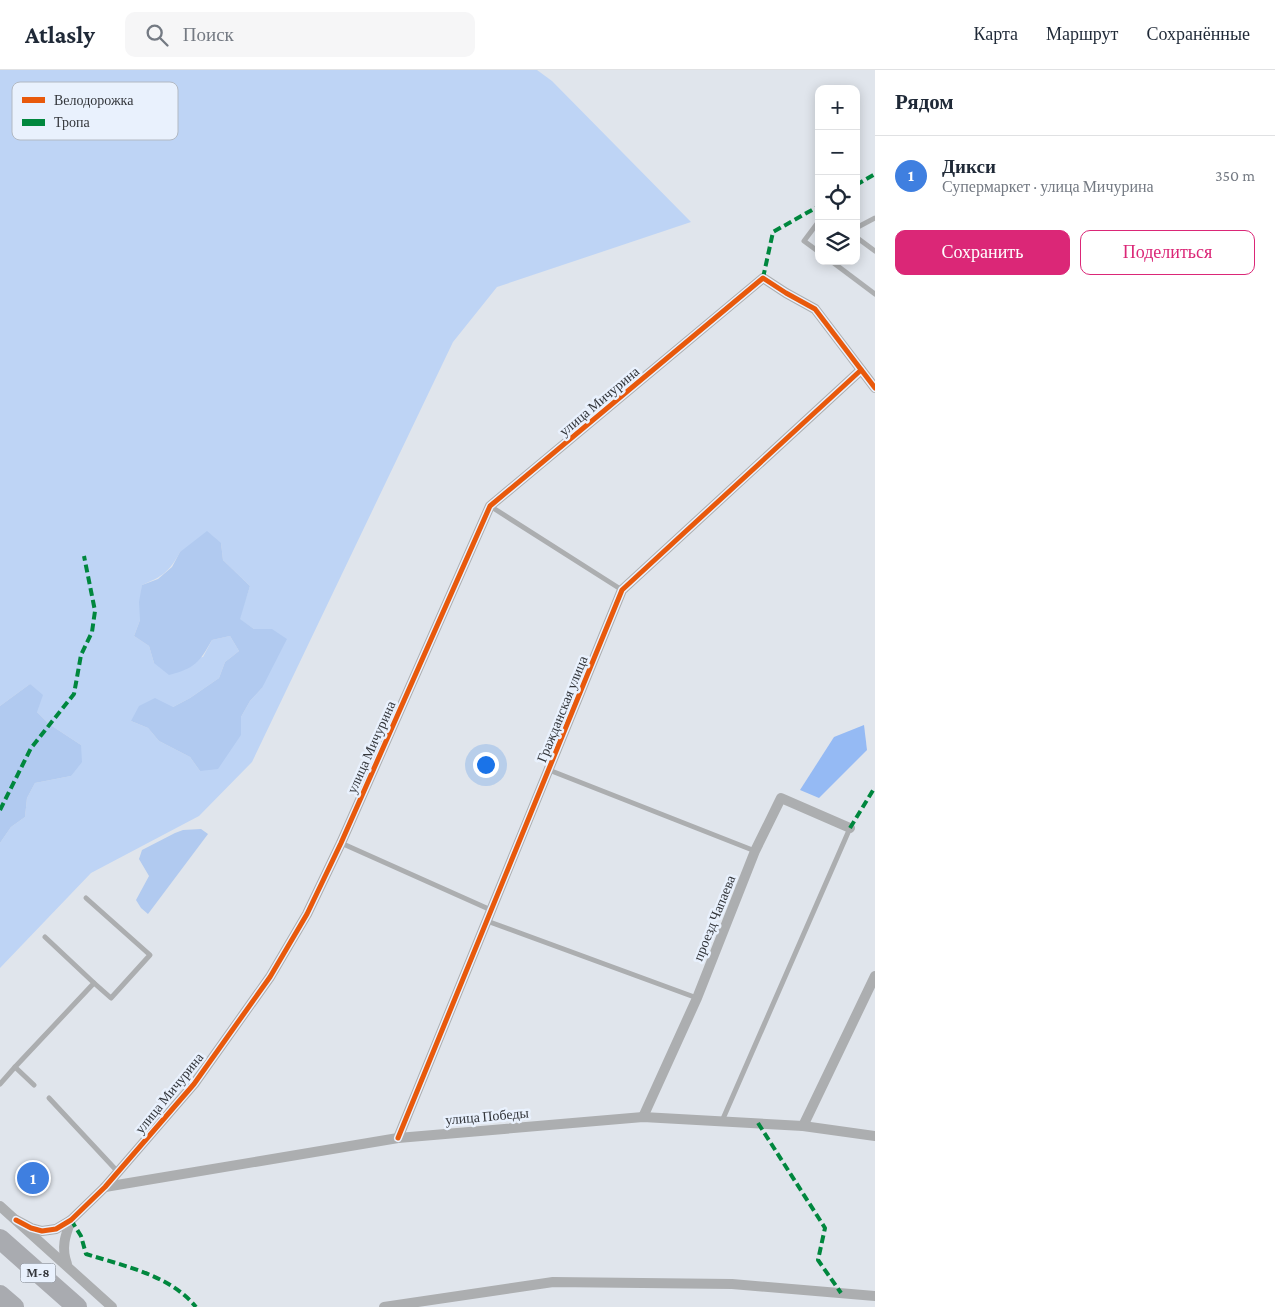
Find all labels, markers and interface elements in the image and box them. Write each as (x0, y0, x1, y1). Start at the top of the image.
search box (125, 12, 475, 57)
text: Atlasly (25, 21, 95, 48)
icon: search (143, 21, 171, 49)
text: Поиск (183, 24, 234, 45)
text: Карта (973, 24, 1018, 44)
text: Маршрут (1046, 24, 1118, 44)
text: Сохранённые (1146, 24, 1250, 44)
legend (12, 82, 178, 140)
map controls (815, 85, 860, 265)
button: + (815, 85, 860, 130)
text: Рядом (895, 90, 954, 114)
text: Велодорожка (54, 92, 134, 108)
text: Тропа (54, 114, 91, 130)
button: − (815, 130, 860, 175)
text: Дикси (942, 156, 996, 177)
text: 1 (908, 167, 914, 184)
text: 350 m (1215, 167, 1255, 184)
button: locate (815, 175, 860, 220)
text: Супермаркет · улица Мичурина (942, 178, 1154, 195)
button: layers (815, 220, 860, 265)
button: Сохранить (895, 230, 1070, 275)
button: Поделиться (1080, 230, 1255, 275)
street label: улица Мичурина (556, 362, 643, 439)
street label: Гражданская улица (533, 653, 591, 765)
street label: улица Мичурина (343, 698, 399, 796)
your location (473, 752, 499, 778)
street label: проезд Чапаева (690, 872, 739, 963)
street label: улица Мичурина (132, 1049, 207, 1137)
street label: улица Победы (445, 1104, 530, 1128)
pin: 1 (17, 1159, 49, 1197)
road number: М-8 (20, 1264, 56, 1282)

